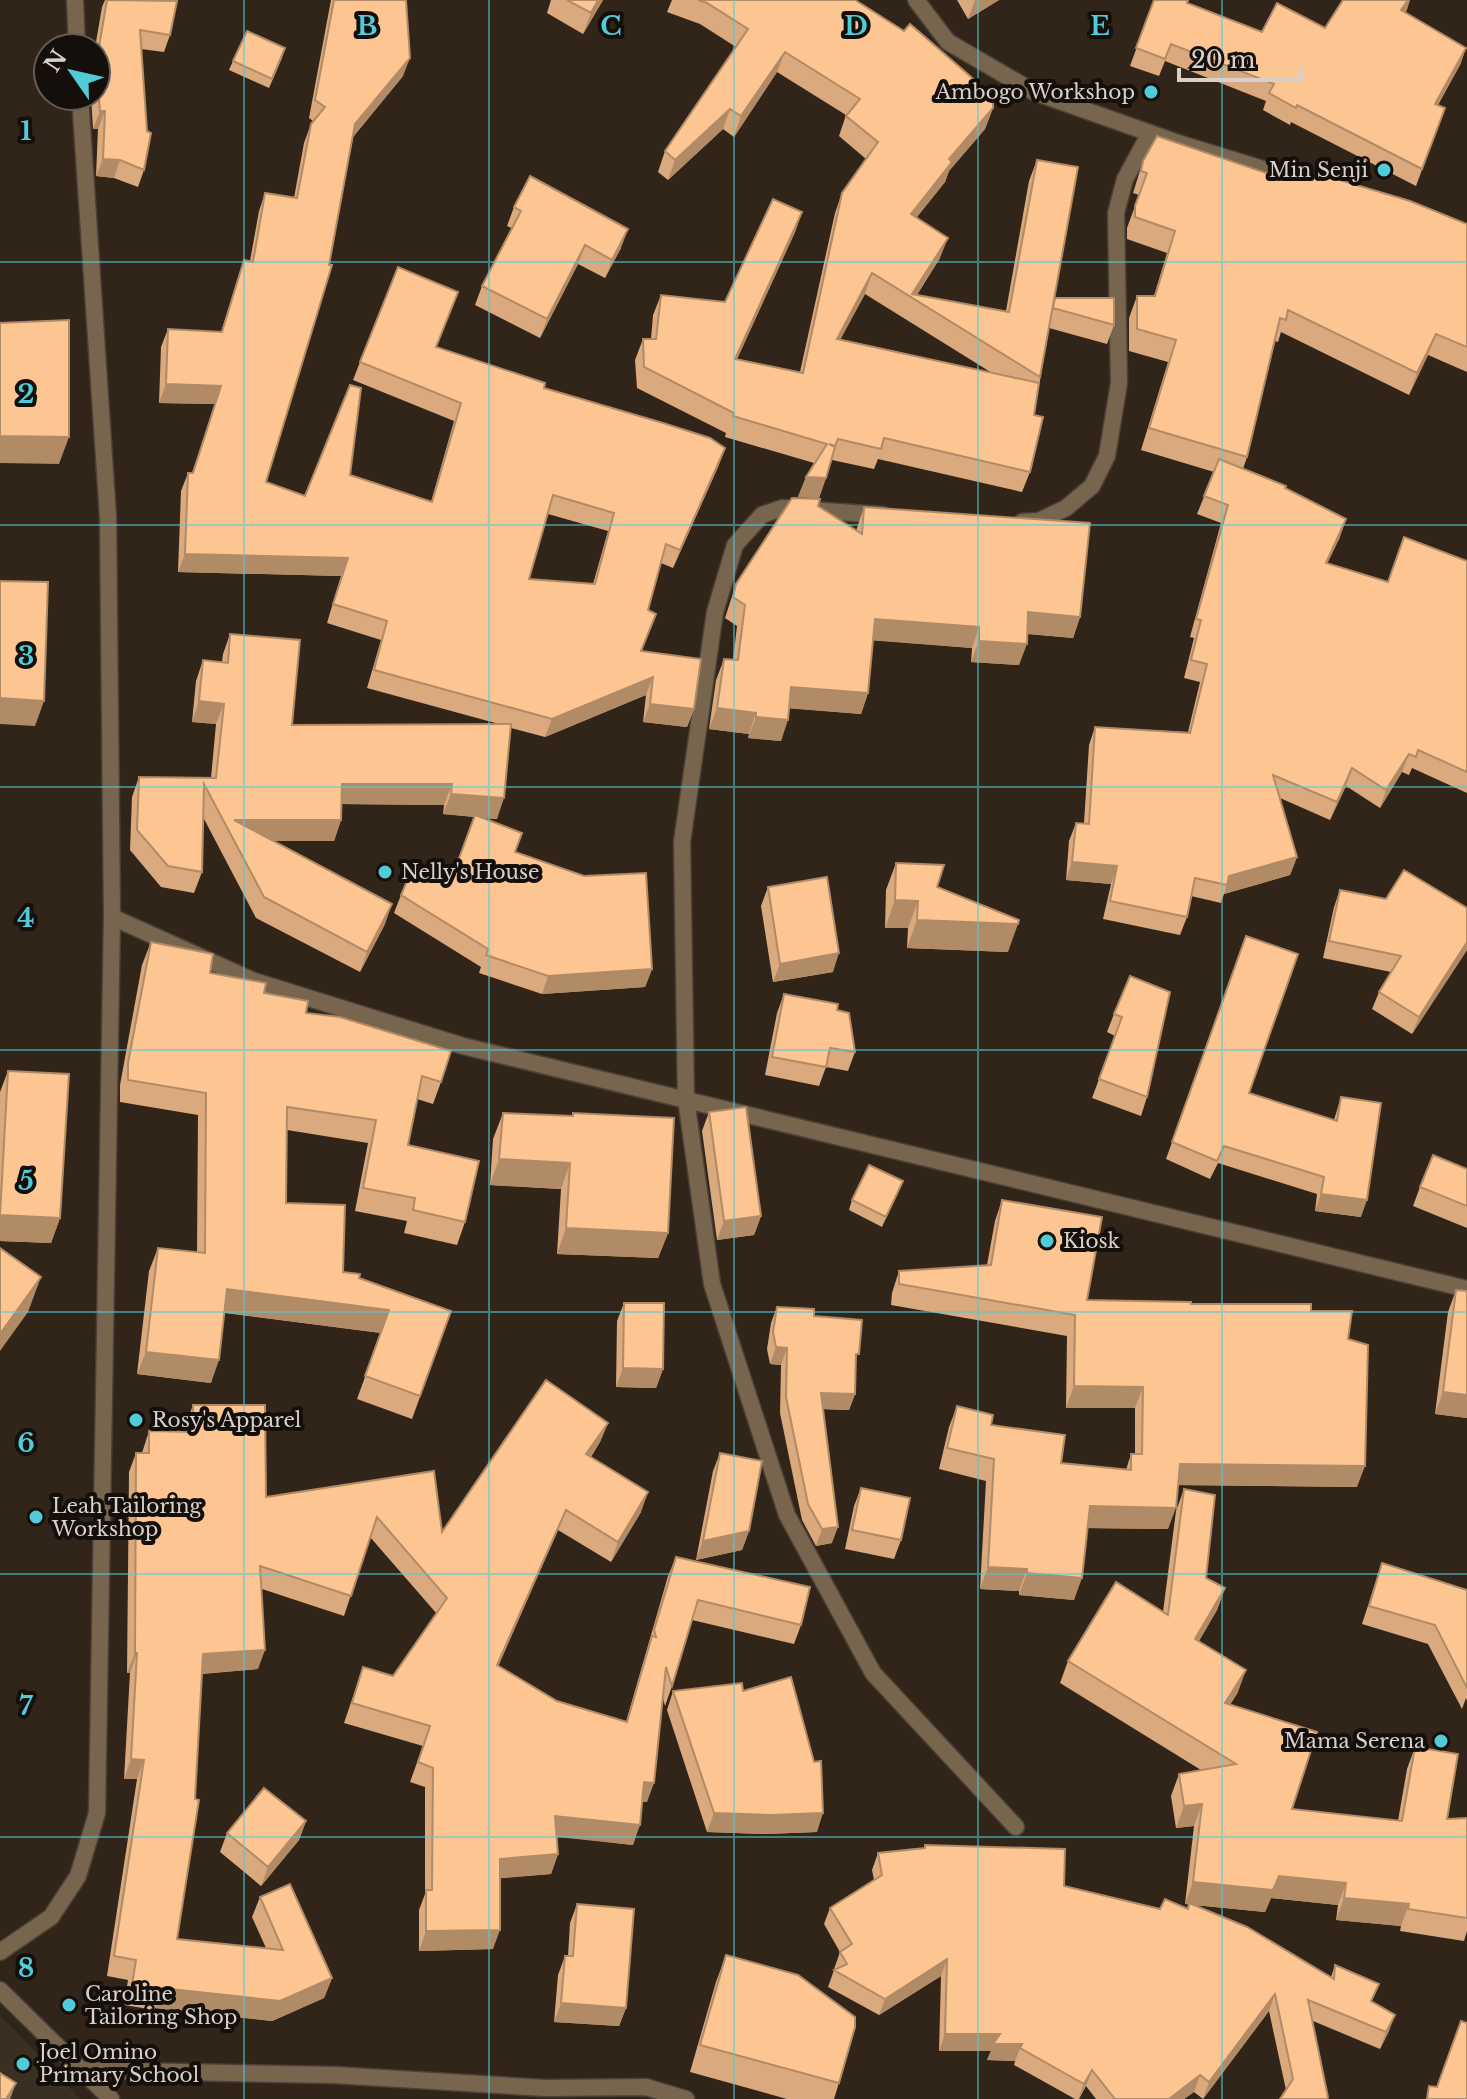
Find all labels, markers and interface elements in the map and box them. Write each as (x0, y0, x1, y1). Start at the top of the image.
text: B (357, 10, 377, 42)
text: C (600, 10, 622, 42)
text: D (844, 10, 868, 42)
text: E (1090, 10, 1110, 42)
north arrow (32, 32, 112, 112)
scale bar (1179, 32, 1301, 82)
text: N (39, 45, 73, 77)
text: 20 m (1191, 45, 1256, 74)
place label: Ambogo Workshop (935, 80, 1135, 104)
marker: Ambogo Workshop (1142, 83, 1160, 101)
text: 1 (20, 115, 32, 147)
place label: Min Senji (1269, 158, 1368, 182)
marker: Min Senji (1375, 161, 1393, 179)
text: 2 (18, 378, 34, 410)
text: 3 (18, 640, 34, 672)
place label: Nelly's House (401, 860, 539, 884)
marker: Nelly's House (376, 863, 394, 881)
text: 4 (17, 902, 35, 934)
text: 5 (18, 1165, 34, 1197)
place label: Kiosk (1063, 1229, 1121, 1253)
marker: Kiosk (1038, 1232, 1056, 1250)
place label: Rosy's Apparel (152, 1408, 301, 1432)
marker: Rosy's Apparel (127, 1411, 145, 1429)
text: 6 (17, 1427, 35, 1459)
place label: Leah Tailoring Workshop (51, 1494, 203, 1541)
marker: Leah Tailoring Workshop (27, 1508, 45, 1526)
text: 7 (19, 1690, 33, 1722)
place label: Mama Serena (1284, 1729, 1426, 1753)
marker: Mama Serena (1432, 1732, 1450, 1750)
text: 8 (18, 1952, 34, 1984)
place label: Caroline Tailoring Shop (85, 1982, 237, 2029)
marker: Caroline Tailoring Shop (60, 1996, 78, 2014)
place label: Joel Omino Primary School (36, 2040, 199, 2087)
marker: Joel Omino Primary School (14, 2055, 32, 2073)

